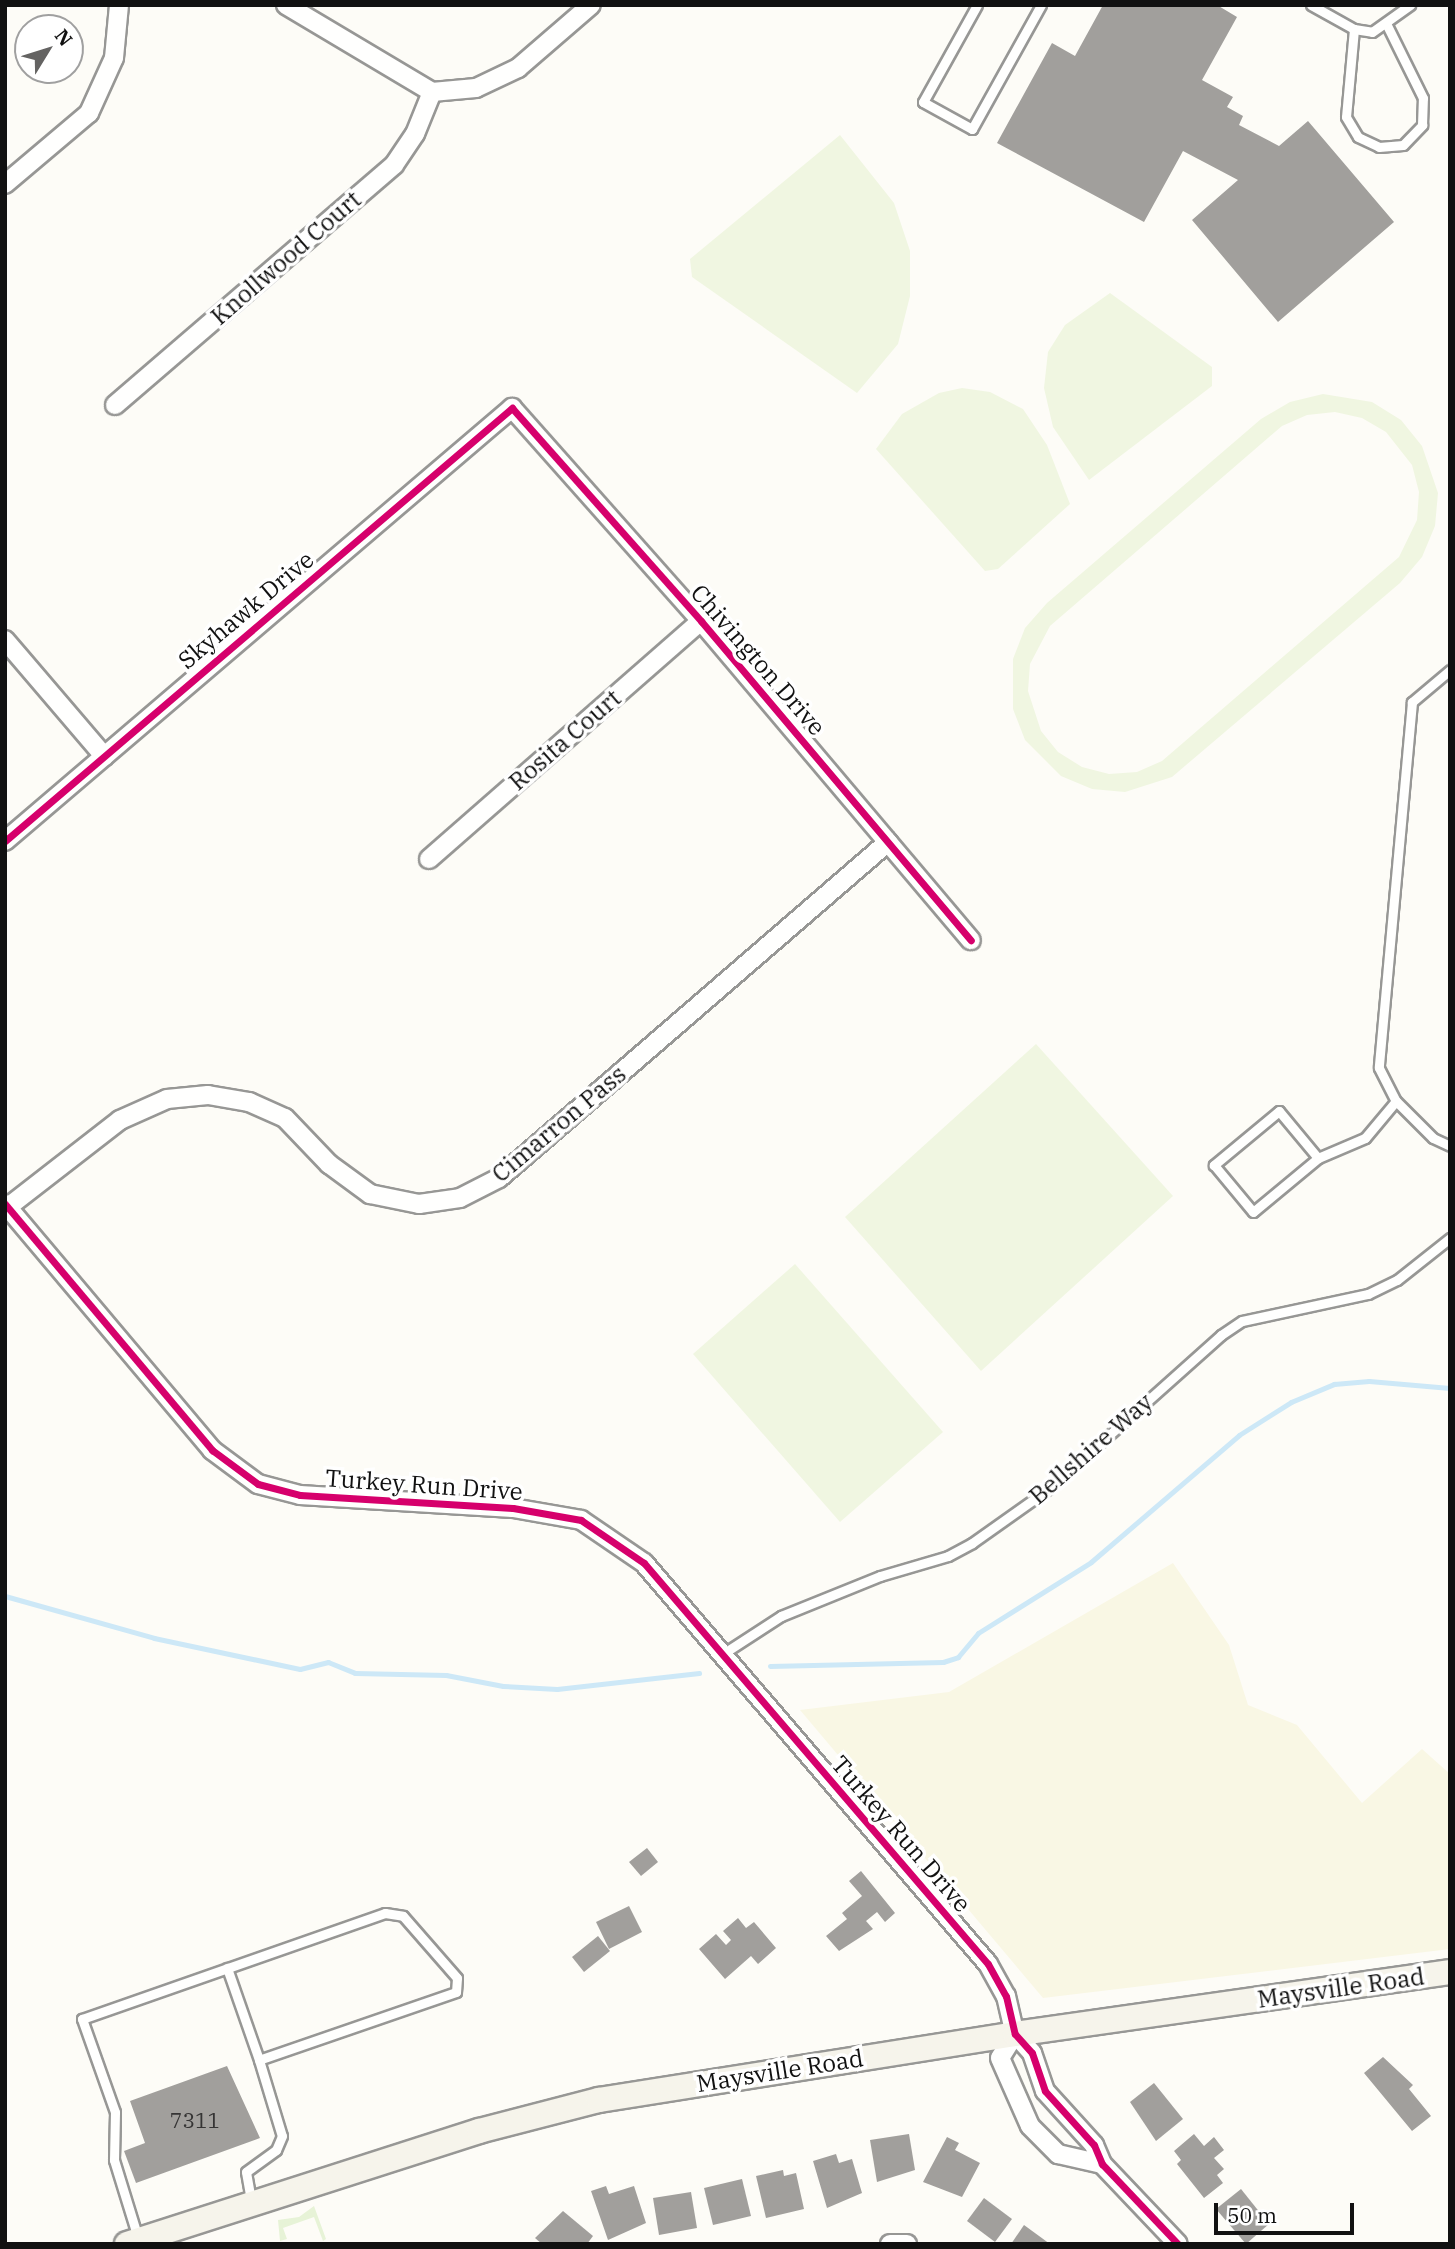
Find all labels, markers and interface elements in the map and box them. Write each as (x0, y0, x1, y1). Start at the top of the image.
north arrow (14, 14, 84, 84)
text: N (50, 24, 78, 51)
street label: Knollwood Court (205, 185, 367, 331)
street label: Skyhawk Drive (173, 545, 319, 675)
street label: Chivington Drive (685, 579, 831, 741)
street label: Rosita Court (503, 684, 627, 796)
street label: Cimarron Pass (486, 1060, 632, 1188)
street label: Bellshire Way (1023, 1388, 1159, 1510)
street label: Turkey Run Drive (324, 1464, 524, 1506)
street label: Turkey Run Drive (825, 1750, 977, 1918)
street label: Maysville Road (1256, 1962, 1426, 2014)
street label: Maysville Road (695, 2044, 865, 2098)
house number: 7311 (170, 2107, 220, 2133)
scale bar (1217, 2190, 1357, 2234)
text: 50 m (1227, 2201, 1277, 2229)

